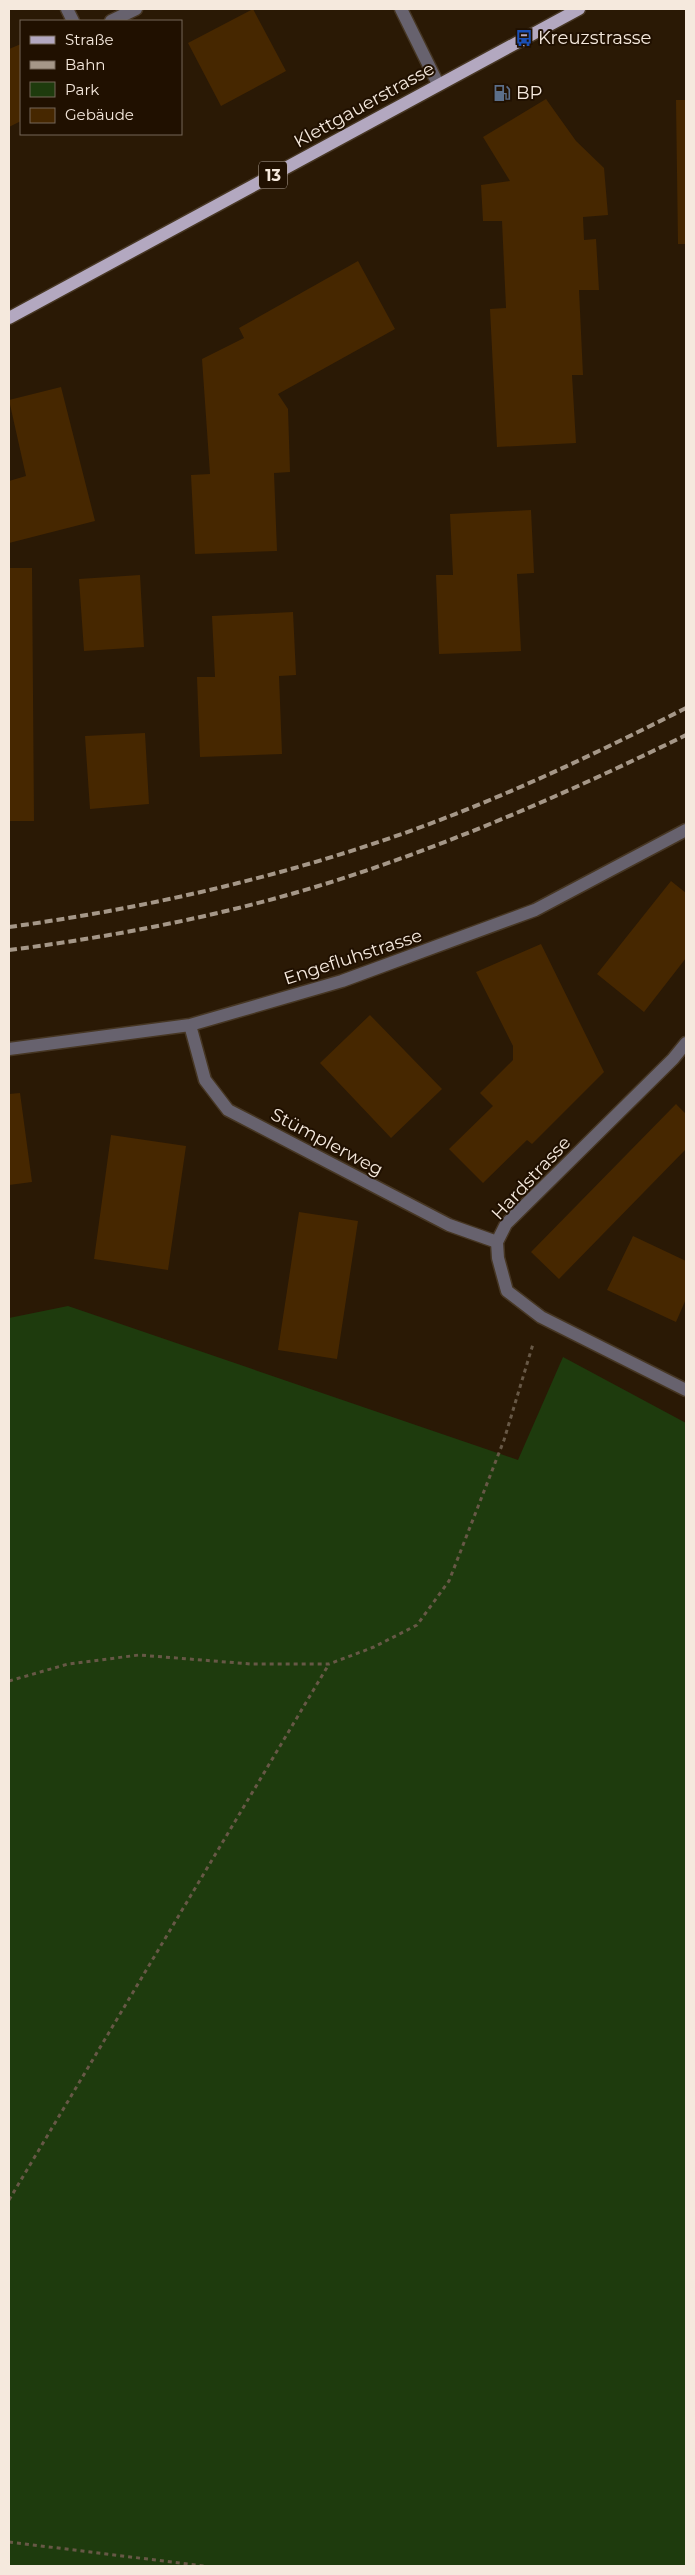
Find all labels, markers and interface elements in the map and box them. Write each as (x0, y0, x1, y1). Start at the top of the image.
legend (20, 20, 182, 135)
place label: Kreuzstrasse (538, 27, 652, 49)
bus stop icon: Kreuzstrasse (514, 28, 534, 48)
text: Straße (65, 30, 114, 49)
text: Bahn (65, 55, 105, 74)
street label: Klettgauerstrasse (290, 57, 438, 153)
text: Park (65, 80, 99, 99)
place label: BP (516, 82, 543, 104)
fuel station icon: BP (492, 83, 512, 103)
text: Gebäude (65, 105, 134, 124)
road number: 13 (259, 162, 287, 188)
street label: Engefluhstrasse (281, 924, 425, 990)
street label: Stümplerweg (267, 1103, 387, 1181)
street label: Hardstrasse (487, 1132, 575, 1224)

